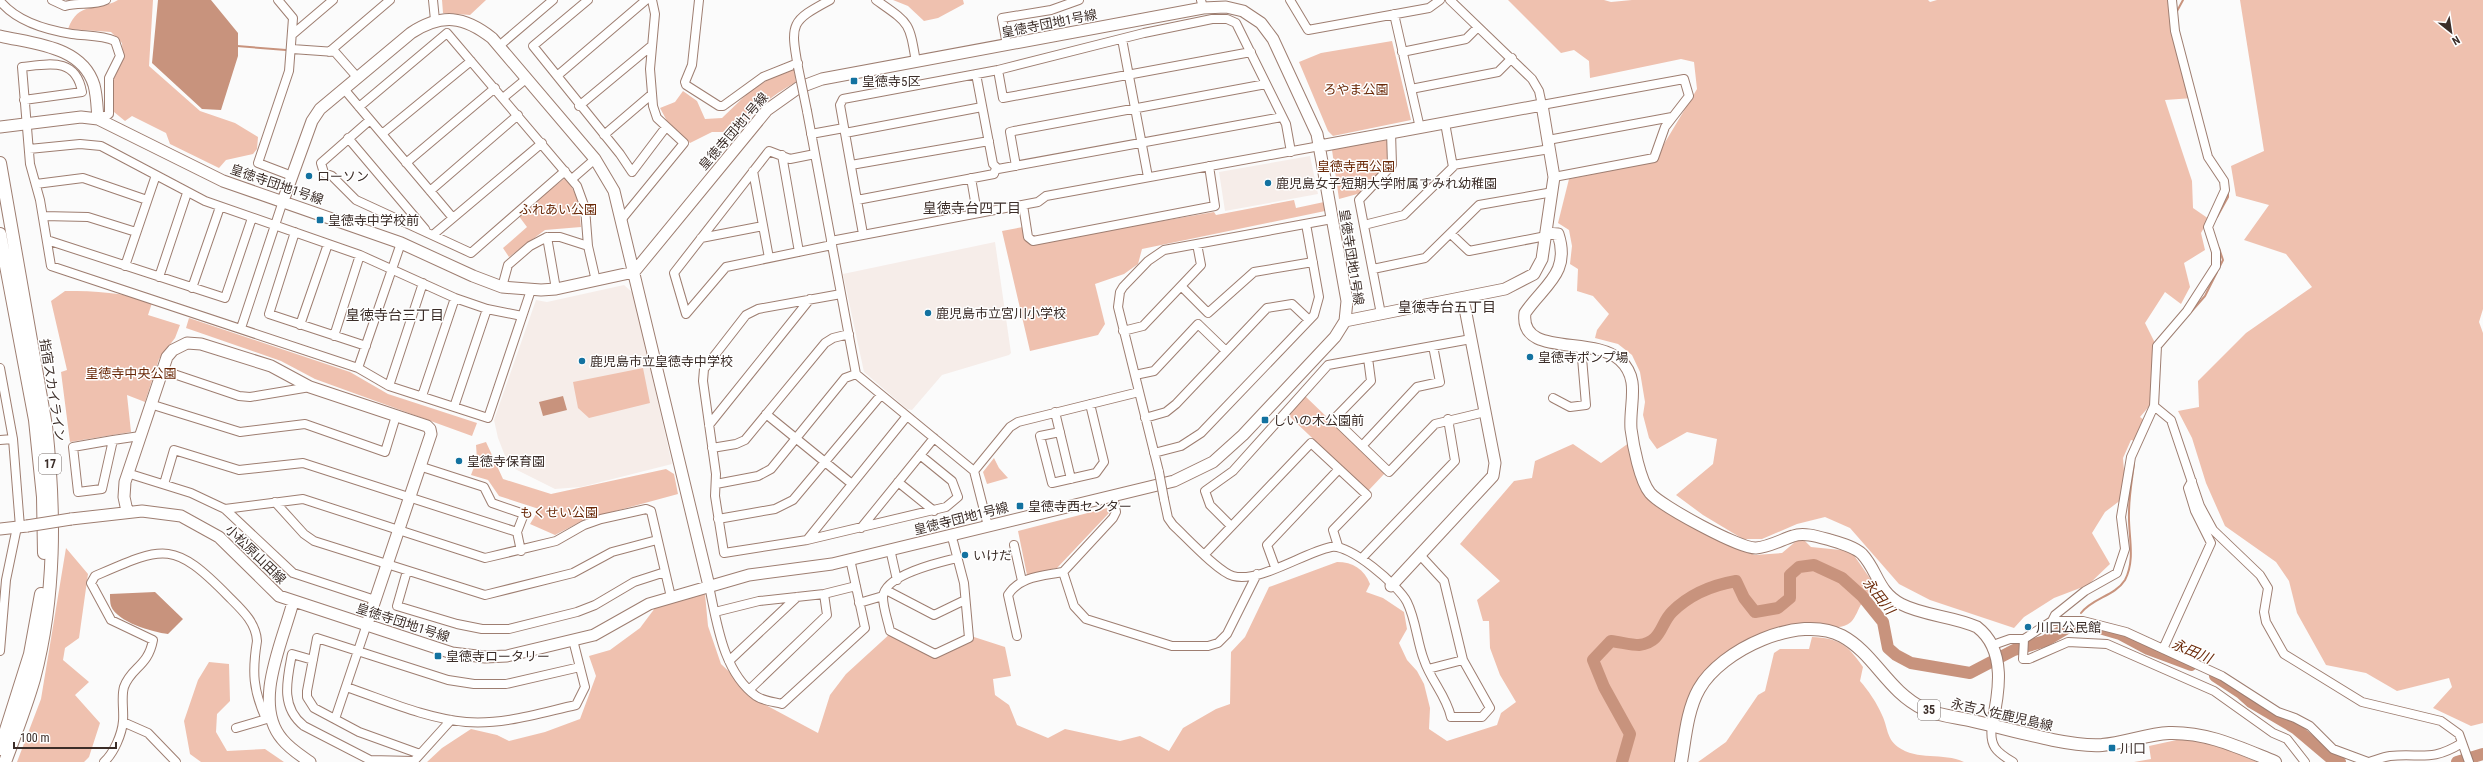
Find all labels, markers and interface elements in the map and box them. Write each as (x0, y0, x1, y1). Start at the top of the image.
street label: 皇徳寺団地1号線 (1000, 7, 1098, 40)
north arrow (2431, 12, 2471, 52)
text: N (2449, 33, 2462, 48)
place label: 皇徳寺5区 (862, 74, 920, 89)
marker: 皇徳寺5区 (849, 76, 859, 86)
park label: ろやま公園 (1323, 82, 1389, 97)
street label: 皇徳寺団地1号線 (696, 90, 771, 173)
park label: 皇徳寺西公園 (1317, 159, 1395, 174)
street label: 皇徳寺団地1号線 (228, 162, 325, 207)
place label: ローソン (317, 169, 369, 184)
marker: ローソン (304, 171, 314, 181)
place label: 鹿児島女子短期大学附属すみれ幼稚園 (1276, 176, 1497, 191)
marker: 鹿児島女子短期大学附属すみれ幼稚園 (1263, 178, 1273, 188)
district label: 皇徳寺台四丁目 (923, 200, 1021, 216)
park label: ふれあい公園 (519, 202, 597, 217)
street label: 皇徳寺団地1号線 (1336, 208, 1367, 306)
place label: 皇徳寺中学校前 (328, 213, 419, 228)
marker: 皇徳寺中学校前 (315, 215, 325, 225)
district label: 皇徳寺台五丁目 (1398, 299, 1496, 315)
place label: 鹿児島市立宮川小学校 (936, 306, 1066, 321)
district label: 皇徳寺台三丁目 (346, 307, 444, 323)
marker: 鹿児島市立宮川小学校 (923, 308, 933, 318)
street label: 指宿スカイライン (37, 338, 68, 443)
place label: 皇徳寺ポンプ場 (1538, 350, 1629, 365)
marker: 皇徳寺ポンプ場 (1525, 352, 1535, 362)
place label: 鹿児島市立皇徳寺中学校 (590, 354, 733, 369)
marker: 鹿児島市立皇徳寺中学校 (577, 356, 587, 366)
park label: 皇徳寺中央公園 (85, 366, 177, 381)
place label: しいの木公園前 (1273, 413, 1364, 428)
marker: しいの木公園前 (1260, 415, 1270, 425)
road number: 17 (39, 454, 61, 474)
place label: 皇徳寺保育園 (467, 454, 545, 469)
marker: 皇徳寺保育園 (454, 456, 464, 466)
street label: 皇徳寺団地1号線 (912, 499, 1010, 538)
place label: 皇徳寺西センター (1028, 499, 1132, 514)
marker: 皇徳寺西センター (1015, 501, 1025, 511)
park label: もくせい公園 (520, 505, 598, 520)
street label: 小松原山田線 (222, 522, 289, 587)
place label: いけだ (973, 548, 1012, 563)
marker: いけだ (960, 550, 970, 560)
water label: 永田川 (1860, 575, 1899, 619)
street label: 皇徳寺団地1号線 (354, 600, 451, 645)
place label: 川口公民館 (2036, 620, 2101, 635)
marker: 川口公民館 (2023, 622, 2033, 632)
water label: 永田川 (2170, 635, 2216, 667)
place label: 皇徳寺ロータリー (446, 649, 550, 664)
marker: 皇徳寺ロータリー (433, 651, 443, 661)
street label: 永吉入佐鹿児島線 (1950, 695, 2054, 733)
road number: 35 (1918, 700, 1940, 720)
scale bar (14, 724, 116, 750)
text: 100 m (20, 731, 50, 745)
place label: 川口 (2120, 741, 2146, 756)
marker: 川口 (2107, 743, 2117, 753)

